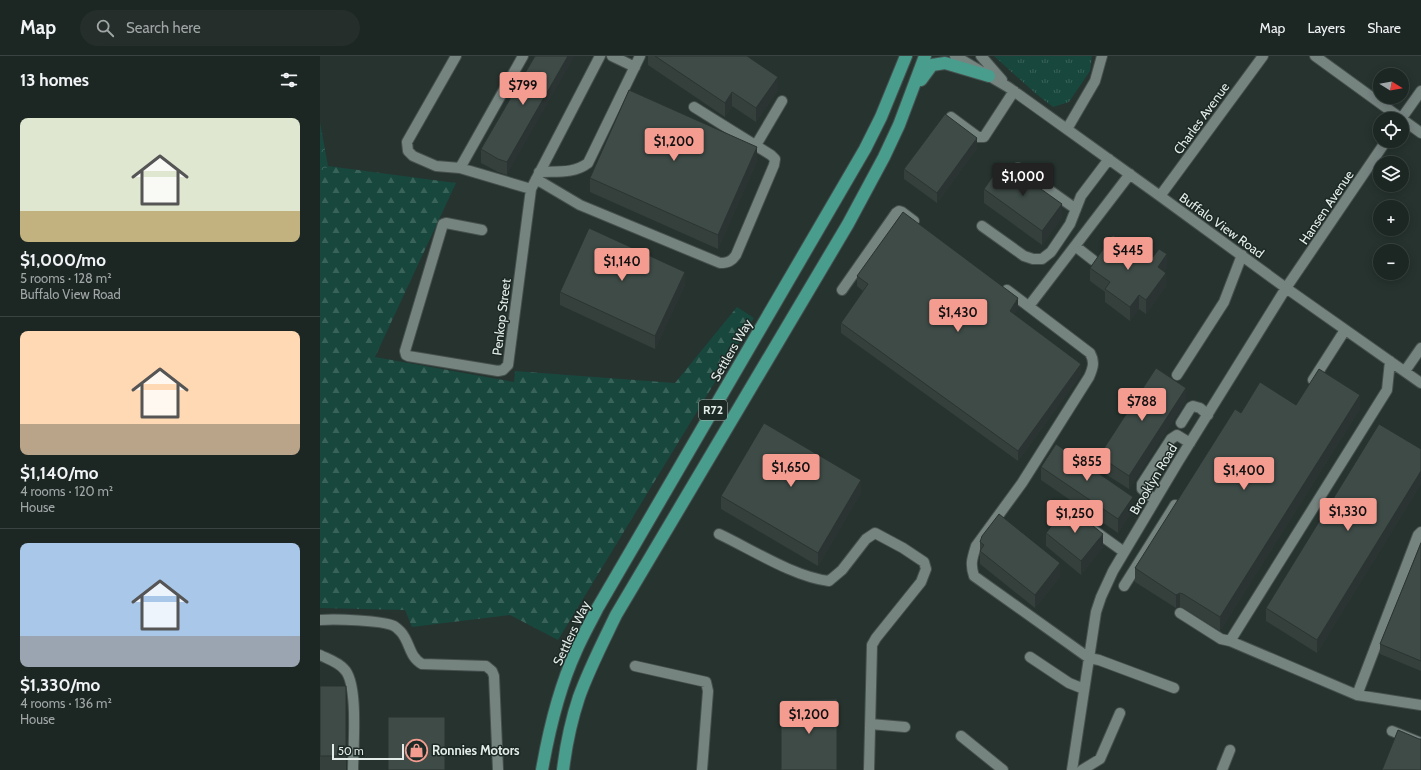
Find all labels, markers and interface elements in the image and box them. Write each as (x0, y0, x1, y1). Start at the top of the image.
search box (80, 10, 360, 46)
text: Map (20, 16, 56, 39)
icon: search (94, 17, 116, 39)
text: Search here (126, 19, 201, 37)
text: Map (1260, 19, 1285, 37)
text: Layers (1307, 19, 1345, 37)
text: Share (1367, 19, 1401, 37)
north arrow (1373, 68, 1409, 104)
map controls (1373, 68, 1409, 280)
icon: filters (278, 69, 300, 91)
text: 13 homes (20, 70, 89, 90)
pin: $799 (499, 72, 547, 106)
text: $799 (509, 77, 537, 93)
street label: Charles Avenue (1170, 79, 1233, 157)
button: locate (1373, 112, 1409, 148)
pin: $1,200 (641, 128, 707, 162)
text: $1,200 (654, 133, 694, 149)
icon: home (124, 144, 196, 216)
button: layers (1373, 156, 1409, 192)
pin: $1,000 (990, 163, 1056, 197)
street label: Hansen Avenue (1295, 167, 1357, 247)
text: $1,000 (1002, 168, 1044, 184)
street label: Buffalo View Road (1177, 189, 1267, 261)
button: + (1373, 200, 1409, 236)
pin: $445 (1104, 237, 1152, 271)
text: $445 (1113, 242, 1143, 258)
button: − (1373, 244, 1409, 280)
pin: $1,140 (589, 248, 655, 282)
text: $1,000/mo (20, 250, 106, 270)
text: $1,140 (603, 253, 641, 269)
text: 5 rooms · 128 m² (20, 270, 112, 286)
street label: Penkop Street (488, 277, 514, 356)
text: Buffalo View Road (20, 286, 121, 302)
pin: $1,430 (925, 299, 991, 333)
text: $1,430 (938, 304, 978, 320)
street label: Settlers Way (707, 316, 755, 384)
icon: home (124, 357, 196, 429)
pin: $788 (1118, 388, 1166, 422)
text: $788 (1127, 393, 1157, 409)
road number: R72 (699, 400, 727, 420)
street label: Brooklyn Road (1126, 441, 1180, 517)
pin: $855 (1063, 448, 1111, 482)
text: $855 (1072, 453, 1102, 469)
pin: $1,650 (758, 454, 824, 488)
pin: $1,400 (1211, 457, 1277, 491)
text: $1,650 (772, 459, 810, 475)
text: $1,400 (1223, 462, 1265, 478)
text: $1,140/mo (20, 463, 99, 483)
text: 4 rooms · 120 m² (20, 483, 113, 499)
pin: $1,330 (1315, 498, 1381, 532)
text: House (20, 499, 55, 515)
pin: $1,250 (1042, 500, 1108, 534)
text: $1,330 (1329, 503, 1367, 519)
text: $1,250 (1056, 505, 1094, 521)
icon: home (124, 569, 196, 641)
street label: Settlers Way (549, 598, 593, 668)
text: $1,330/mo (20, 675, 100, 695)
text: 4 rooms · 136 m² (20, 695, 112, 711)
pin: $1,200 (776, 701, 842, 735)
text: $1,200 (789, 706, 829, 722)
text: House (20, 711, 55, 727)
shop icon: Ronnies Motors (404, 737, 430, 763)
scale bar (332, 742, 404, 761)
place label: Ronnies Motors (432, 742, 520, 758)
text: 50 m (338, 744, 364, 758)

